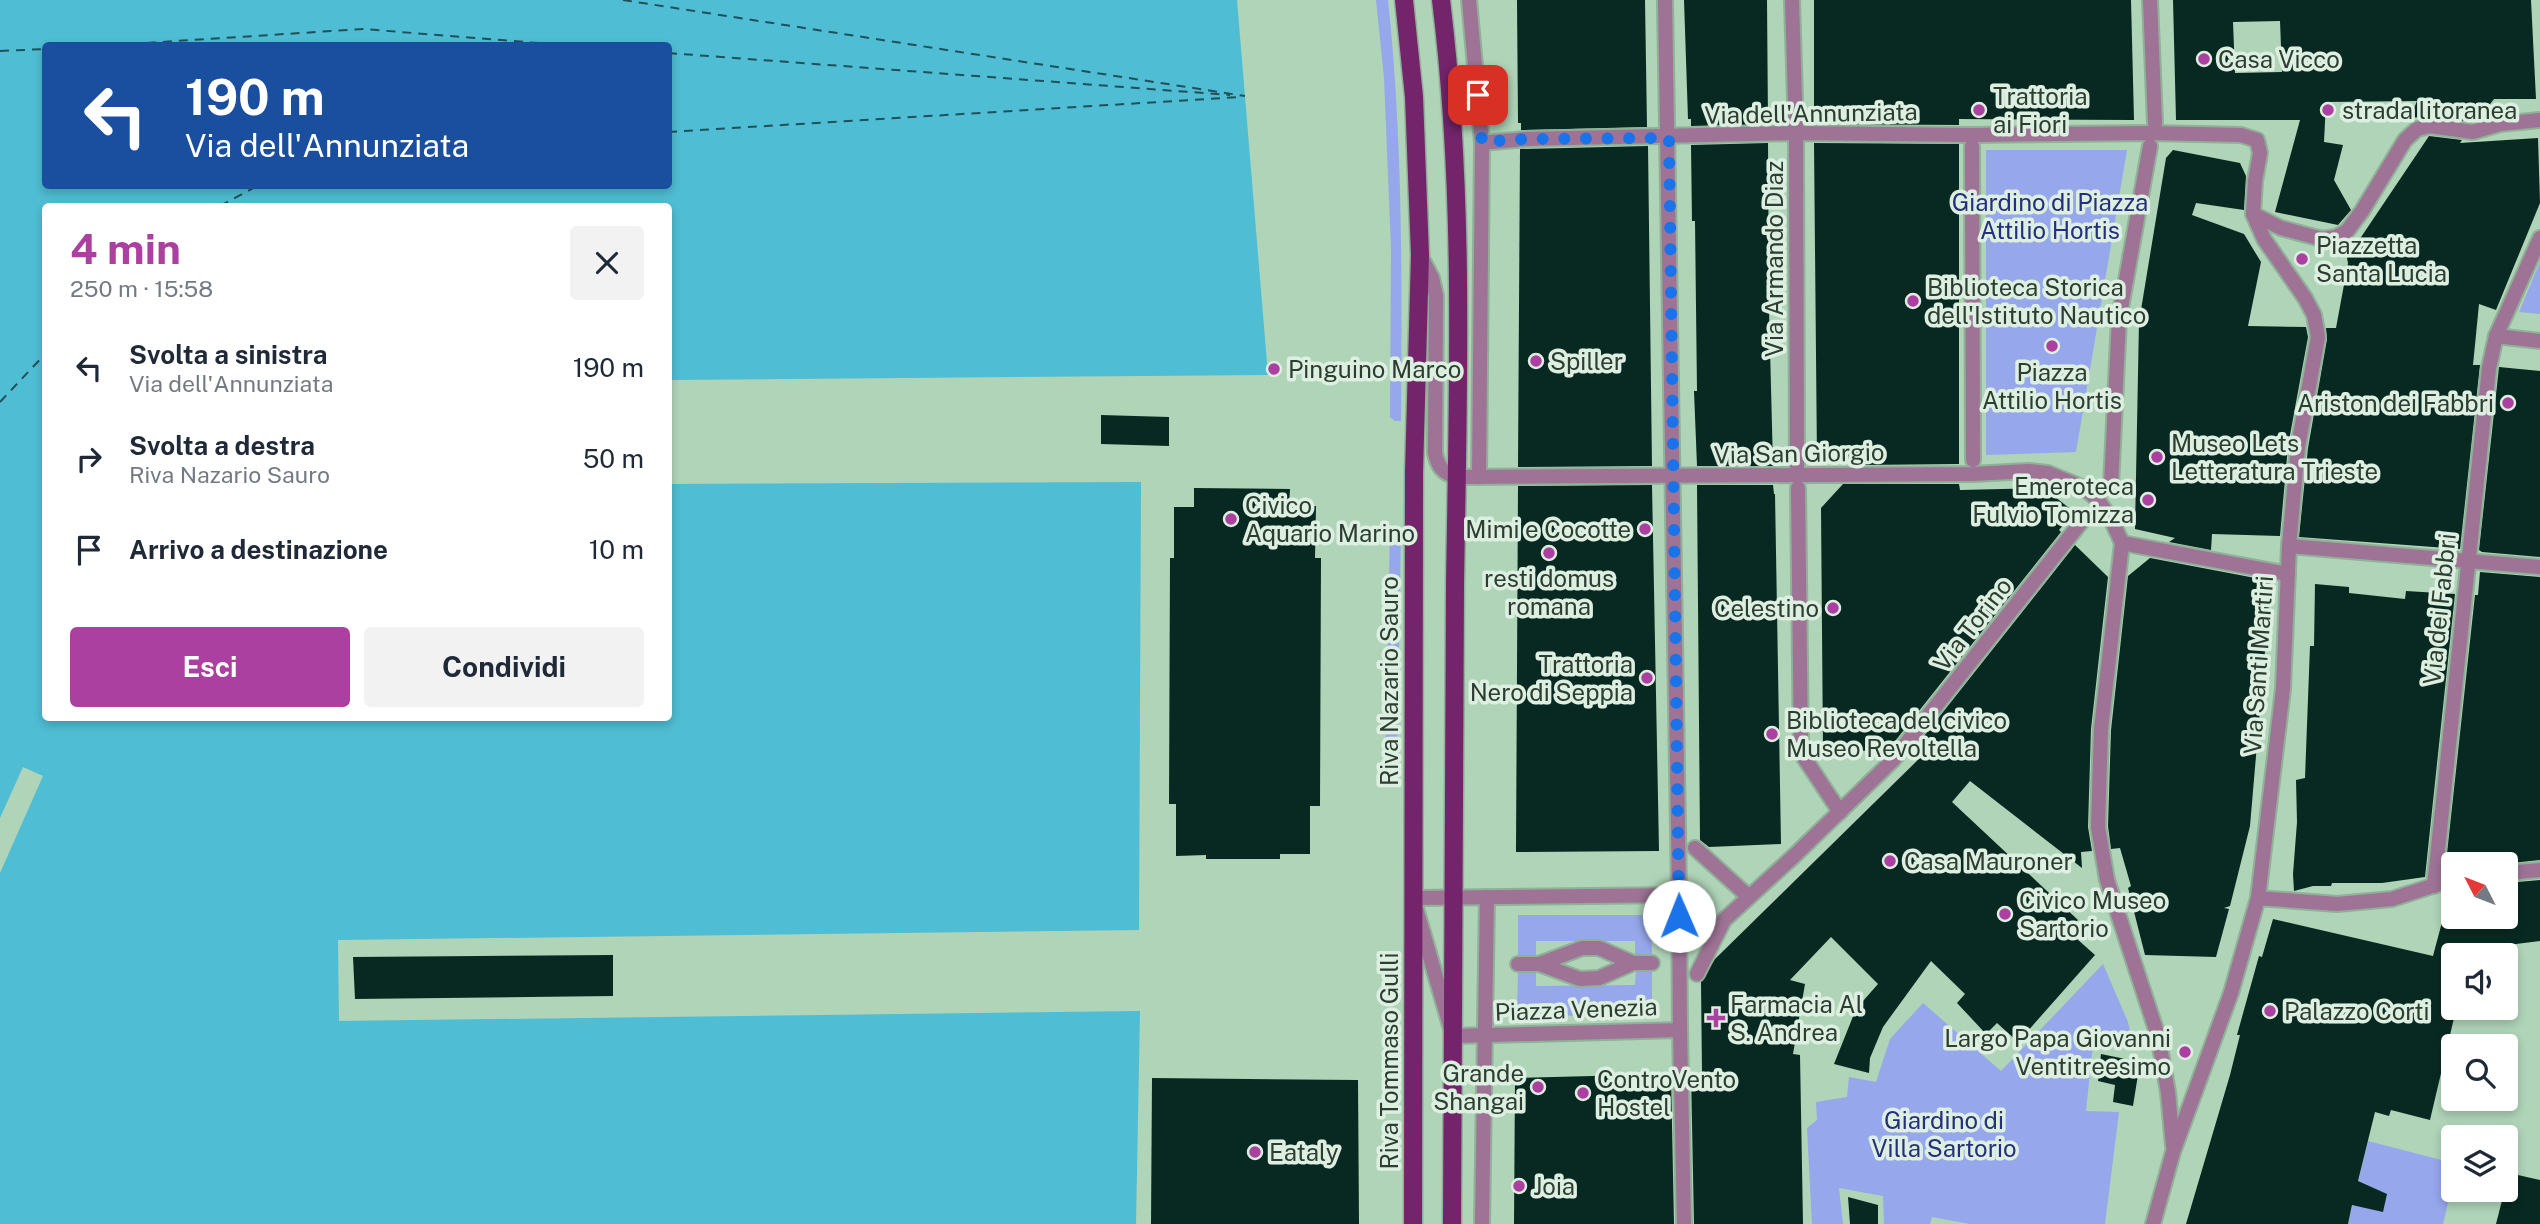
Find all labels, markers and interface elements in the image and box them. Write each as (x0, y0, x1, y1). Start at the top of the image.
place label: Casa Vicco (2218, 45, 2340, 73)
marker: Casa Vicco (2196, 51, 2212, 67)
pin (1448, 65, 1508, 125)
text: 190 m (185, 68, 325, 126)
icon: left (70, 70, 161, 161)
icon: arrive (1459, 76, 1497, 114)
place label: Trattoria ai Fiori (1993, 82, 2088, 138)
place label: strada litoranea (2342, 96, 2517, 124)
street label: Via dell'Annunziata (1704, 97, 1918, 129)
marker: Trattoria ai Fiori (1971, 102, 1987, 118)
marker: strada litoranea (2320, 102, 2336, 118)
text: Via dell'Annunziata (185, 127, 469, 164)
street label: Via Armando Diaz (1760, 161, 1788, 357)
park label: Giardino di Piazza Attilio Hortis (1952, 188, 2148, 244)
text: 4 min (70, 224, 181, 273)
button: close (570, 226, 644, 300)
place label: Piazzetta Santa Lucia (2316, 231, 2447, 287)
marker: Piazzetta Santa Lucia (2294, 251, 2310, 267)
place label: Biblioteca Storica dell'Istituto Nautico (1927, 273, 2146, 329)
text: 250 m · 15:58 (70, 275, 213, 302)
marker: Biblioteca Storica dell'Istituto Nautico (1905, 293, 1921, 309)
marker: Piazza Attilio Hortis (2044, 338, 2060, 354)
text: Svolta a sinistra (129, 339, 327, 370)
place label: Spiller (1550, 347, 1623, 375)
icon: left (70, 349, 108, 387)
text: 190 m (573, 352, 644, 383)
marker: Spiller (1528, 353, 1544, 369)
place label: Pinguino Marco (1288, 355, 1461, 383)
place label: Piazza Attilio Hortis (1982, 358, 2122, 414)
marker: Pinguino Marco (1266, 361, 1282, 377)
text: Via dell'Annunziata (129, 370, 333, 397)
place label: Ariston dei Fabbri (2297, 389, 2494, 417)
marker: Ariston dei Fabbri (2500, 395, 2516, 411)
place label: Museo Lets Letteratura Trieste (2171, 429, 2378, 485)
text: Svolta a destra (129, 430, 315, 461)
street label: Via San Giorgio (1713, 438, 1885, 468)
icon: right (70, 440, 108, 478)
text: 50 m (583, 443, 644, 474)
marker: Museo Lets Letteratura Trieste (2149, 449, 2165, 465)
text: Riva Nazario Sauro (129, 461, 330, 488)
place label: Emeroteca Fulvio Tomizza (1972, 472, 2134, 528)
place label: Civico Aquario Marino (1245, 491, 1415, 547)
marker: Emeroteca Fulvio Tomizza (2140, 492, 2156, 508)
marker: Civico Aquario Marino (1223, 511, 1239, 527)
place label: Mimi e Cocotte (1465, 515, 1631, 543)
marker: Mimi e Cocotte (1637, 521, 1653, 537)
icon: arrive (70, 531, 108, 569)
street label: Via dei Fabbri (2417, 532, 2461, 686)
text: Arrivo a destinazione (129, 534, 388, 565)
text: 10 m (589, 534, 644, 565)
marker: resti domus romana (1541, 545, 1557, 561)
place label: resti domus romana (1484, 564, 1614, 620)
street label: Via Torino (1927, 572, 2017, 676)
street label: Via Santi Martiri (2238, 575, 2278, 755)
street label: Riva Nazario Sauro (1375, 576, 1403, 786)
place label: Celestino (1714, 594, 1819, 622)
marker: Celestino (1825, 600, 1841, 616)
button: Esci (70, 627, 350, 707)
button: Condividi (364, 627, 644, 707)
place label: Trattoria Nero di Seppia (1470, 650, 1633, 706)
marker: Trattoria Nero di Seppia (1639, 670, 1655, 686)
place label: Biblioteca del civico Museo Revoltella (1786, 706, 2007, 762)
marker: Biblioteca del civico Museo Revoltella (1764, 726, 1780, 742)
place label: Casa Mauroner (1904, 847, 2073, 875)
north arrow (2441, 852, 2518, 929)
map controls (2441, 852, 2518, 1202)
marker: Casa Mauroner (1882, 853, 1898, 869)
position arrow (1642, 879, 1716, 953)
place label: Civico Museo Sartorio (2019, 886, 2166, 942)
marker: Civico Museo Sartorio (1997, 906, 2013, 922)
button: sound (2441, 943, 2518, 1020)
street label: Riva Tommaso Gulli (1375, 953, 1403, 1169)
place label: Farmacia Al S. Andrea (1730, 990, 1863, 1046)
street label: Piazza Venezia (1494, 992, 1658, 1026)
place label: Palazzo Corti (2284, 997, 2430, 1025)
marker: Palazzo Corti (2262, 1003, 2278, 1019)
marker: Farmacia Al S. Andrea (1708, 1010, 1724, 1026)
place label: Largo Papa Giovanni Ventitreesimo (1944, 1024, 2171, 1080)
button: search (2441, 1034, 2518, 1111)
marker: Largo Papa Giovanni Ventitreesimo (2177, 1044, 2193, 1060)
place label: Grande Shangai (1433, 1059, 1524, 1115)
place label: ControVento Hostel (1597, 1065, 1736, 1121)
marker: Grande Shangai (1530, 1079, 1546, 1095)
marker: ControVento Hostel (1575, 1085, 1591, 1101)
park label: Giardino di Villa Sartorio (1871, 1106, 2017, 1162)
button: layers (2441, 1125, 2518, 1202)
place label: Eataly (1269, 1138, 1339, 1166)
marker: Eataly (1247, 1144, 1263, 1160)
place label: Joia (1533, 1172, 1575, 1200)
marker: Joia (1511, 1178, 1527, 1194)

